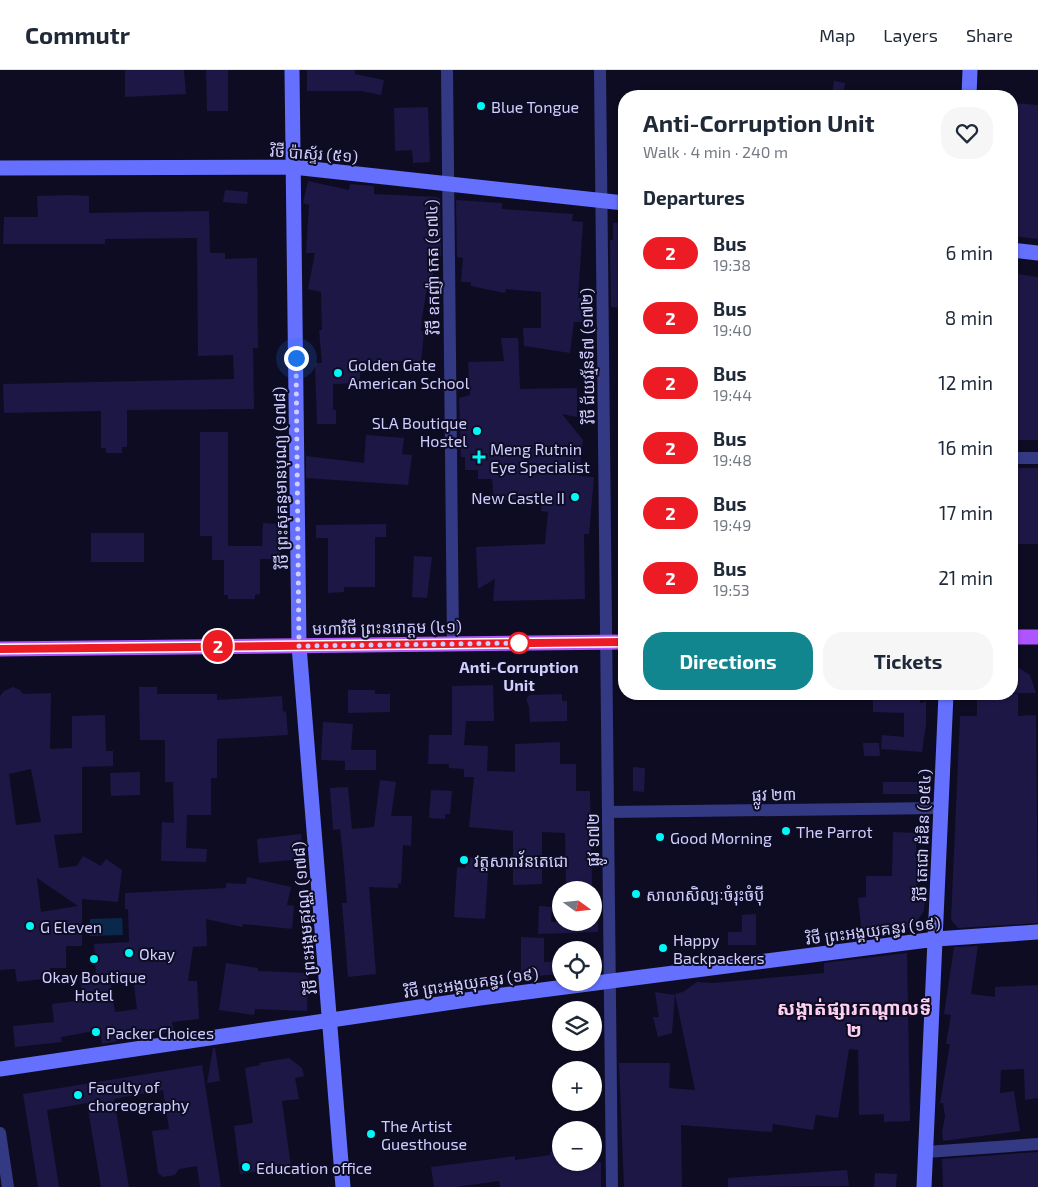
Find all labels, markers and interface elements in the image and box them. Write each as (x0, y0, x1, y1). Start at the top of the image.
text: Commutr (25, 20, 130, 49)
text: Map (819, 24, 855, 46)
text: Layers (883, 24, 938, 46)
text: Share (966, 24, 1013, 46)
place label: Blue Tongue (491, 97, 579, 116)
marker: Blue Tongue (475, 100, 487, 112)
button: heart (941, 107, 993, 159)
text: Anti-Corruption Unit (643, 108, 874, 137)
street label: វិថី ប៉ាស្ទ័រ (៥១) (268, 140, 359, 167)
text: Walk · 4 min · 240 m (643, 142, 788, 161)
text: Departures (643, 186, 745, 209)
street label: វិថី ឧកញ៉ា កេត (១៧៤) (421, 199, 444, 336)
text: Bus (713, 232, 747, 255)
text: 6 min (945, 241, 993, 264)
text: 2 (665, 242, 676, 264)
text: 19:38 (713, 255, 751, 274)
street label: វិថី ជ័យវរ្ម័នទី៧ (១៧២) (576, 288, 599, 425)
text: Bus (713, 297, 747, 320)
text: 8 min (945, 306, 993, 329)
text: 2 (665, 307, 676, 329)
text: 19:40 (713, 320, 752, 339)
your location (284, 346, 309, 371)
place label: Golden Gate American School (348, 355, 470, 392)
text: Bus (713, 362, 747, 385)
marker: Golden Gate American School (332, 367, 344, 379)
text: 12 min (938, 371, 993, 394)
text: 2 (665, 372, 676, 394)
text: 19:44 (713, 385, 752, 404)
street label: វិថី ព្រះសុគន្ធមានបុណ្យ (១៧៨) (268, 387, 294, 570)
place label: SLA Boutique Hostel (372, 413, 467, 450)
marker: SLA Boutique Hostel (471, 425, 483, 437)
text: Bus (713, 427, 747, 450)
text: 16 min (938, 436, 993, 459)
text: 2 (665, 437, 676, 459)
place label: Meng Rutnin Eye Specialist (490, 439, 590, 476)
marker: Meng Rutnin Eye Specialist (472, 450, 486, 464)
text: 19:48 (713, 450, 752, 469)
place label: New Castle II (471, 488, 565, 507)
marker: New Castle II (569, 491, 581, 503)
text: Bus (713, 492, 747, 515)
text: 17 min (939, 501, 993, 524)
text: 2 (665, 502, 676, 524)
text: 19:49 (713, 515, 751, 534)
text: Bus (713, 557, 747, 580)
text: 21 min (938, 566, 993, 589)
text: 2 (665, 567, 676, 589)
text: 19:53 (713, 580, 750, 599)
street label: មហាវិថី ព្រះនរោត្តម (៤១) (312, 616, 462, 639)
line badge: 2 (202, 630, 234, 662)
marker: Anti-Corruption Unit (508, 632, 530, 654)
button: Directions (643, 632, 813, 690)
button: Tickets (823, 632, 993, 690)
text: 2 (213, 635, 223, 657)
place label: Anti-Corruption Unit (459, 657, 579, 694)
street label: វិថី តេជោ ដំឌិន (១៥៤) (910, 768, 934, 902)
street label: ផ្លូវ ២៣ (751, 784, 797, 810)
street label: ផ្លូវ ១៧២ (583, 813, 607, 867)
place label: The Parrot (796, 822, 873, 841)
marker: The Parrot (780, 825, 792, 837)
place label: Good Morning (670, 828, 772, 847)
marker: Good Morning (654, 831, 666, 843)
street label: វិថី ព្រះអង្គមគ្គវណ្ណ (១៧៨) (287, 841, 322, 996)
place label: វត្តសារាវ័នតេជោ (474, 850, 568, 871)
marker: វត្តសារាវ័នតេជោ (458, 854, 470, 866)
north arrow (552, 881, 602, 931)
map controls (552, 881, 602, 1171)
place label: សាលាសិល្បៈចំរុះចំប៉ី (646, 885, 764, 906)
marker: សាលាសិល្បៈចំរុះចំប៉ី (630, 888, 642, 900)
street label: វិថី ព្រះអង្គយុគន្ធរ (១៩) (804, 912, 942, 950)
place label: G Eleven (40, 917, 102, 936)
marker: G Eleven (24, 920, 36, 932)
place label: Happy Backpackers (673, 930, 765, 967)
button: locate (552, 941, 602, 991)
marker: Happy Backpackers (657, 942, 669, 954)
place label: Okay (139, 944, 176, 963)
marker: Okay (123, 947, 135, 959)
marker: Okay Boutique Hotel (88, 953, 100, 965)
street label: វិថី ព្រះអង្គយុគន្ធរ (១៩) (402, 963, 540, 1003)
place label: Okay Boutique Hotel (42, 967, 146, 1004)
district label: សង្កាត់ផ្សារកណ្ដាលទី ២ (777, 996, 931, 1041)
button: layers (552, 1001, 602, 1051)
place label: Packer Choices (106, 1023, 214, 1042)
marker: Packer Choices (90, 1026, 102, 1038)
button: + (552, 1061, 602, 1111)
place label: Faculty of choreography (88, 1077, 190, 1114)
marker: Faculty of choreography (72, 1089, 84, 1101)
place label: The Artist Guesthouse (381, 1116, 467, 1153)
button: − (552, 1121, 602, 1171)
marker: The Artist Guesthouse (365, 1128, 377, 1140)
place label: Education office (256, 1158, 372, 1177)
marker: Education office (240, 1161, 252, 1173)

